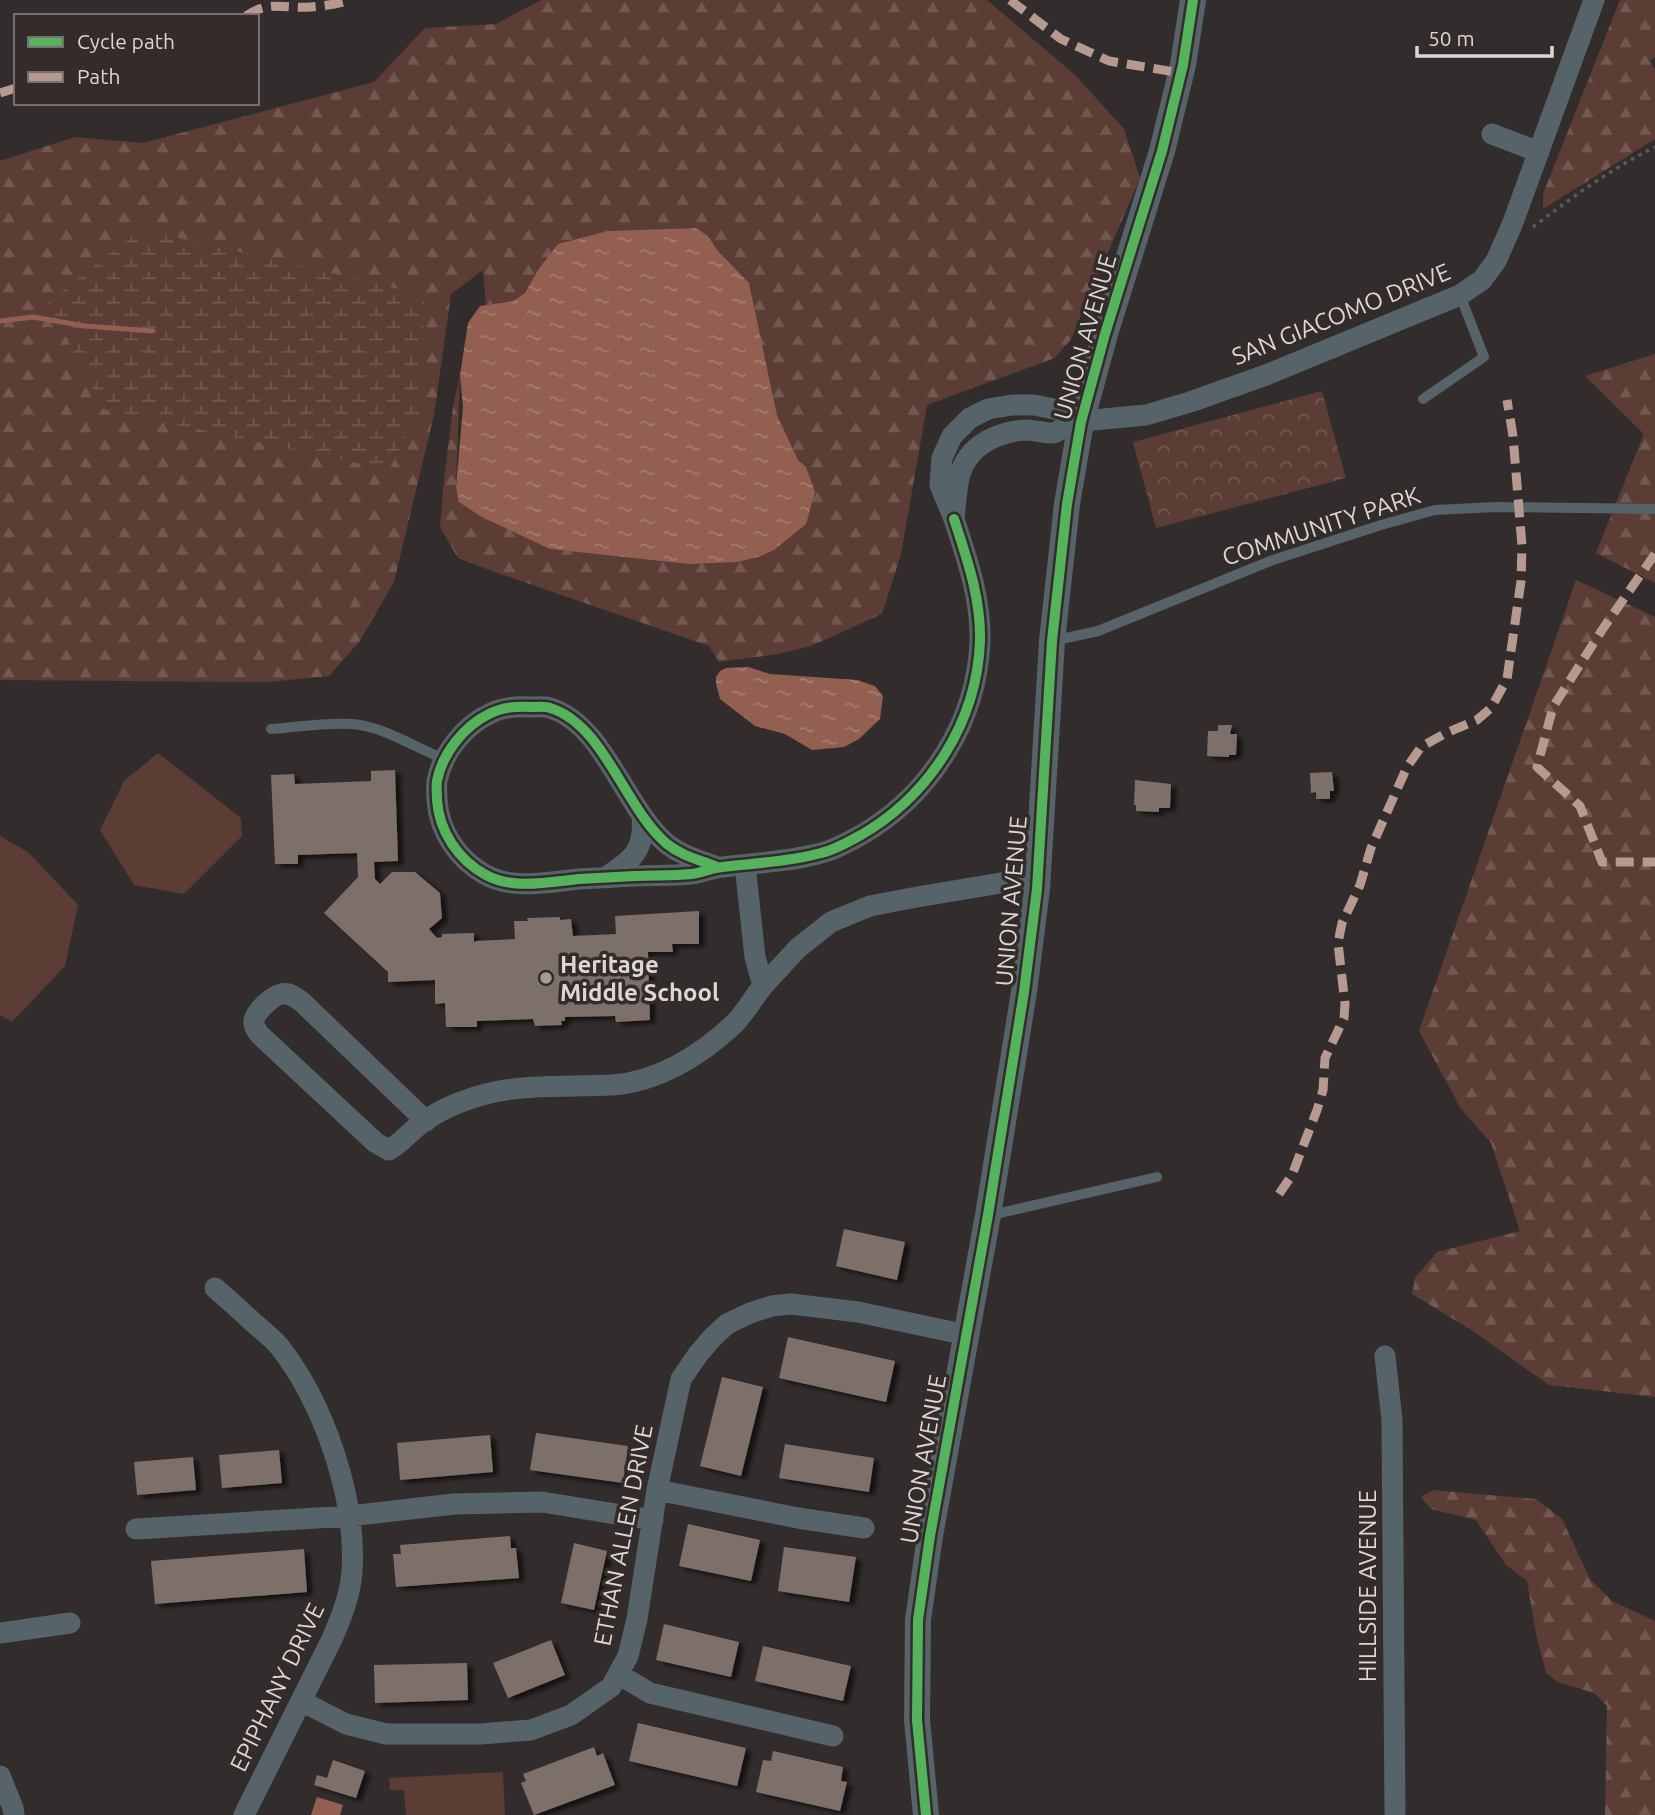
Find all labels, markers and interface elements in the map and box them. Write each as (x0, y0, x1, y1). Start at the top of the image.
legend (14, 14, 259, 105)
scale bar (1417, 14, 1552, 58)
text: 50 m (1428, 26, 1475, 50)
text: Cycle path (77, 29, 175, 53)
text: Path (77, 64, 120, 88)
street label: UNION AVENUE (1048, 251, 1122, 423)
street label: SAN GIACOMO DRIVE (1228, 258, 1454, 370)
street label: COMMUNITY PARK (1219, 481, 1424, 571)
street label: UNION AVENUE (990, 815, 1032, 987)
place label: Heritage Middle School (560, 951, 719, 1006)
marker: Heritage Middle School (538, 970, 554, 986)
street label: UNION AVENUE (895, 1372, 951, 1546)
street label: ETHAN ALLEN DRIVE (588, 1422, 658, 1648)
street label: HILLSIDE AVENUE (1354, 1490, 1381, 1682)
street label: EPIPHANY DRIVE (225, 1598, 329, 1776)

